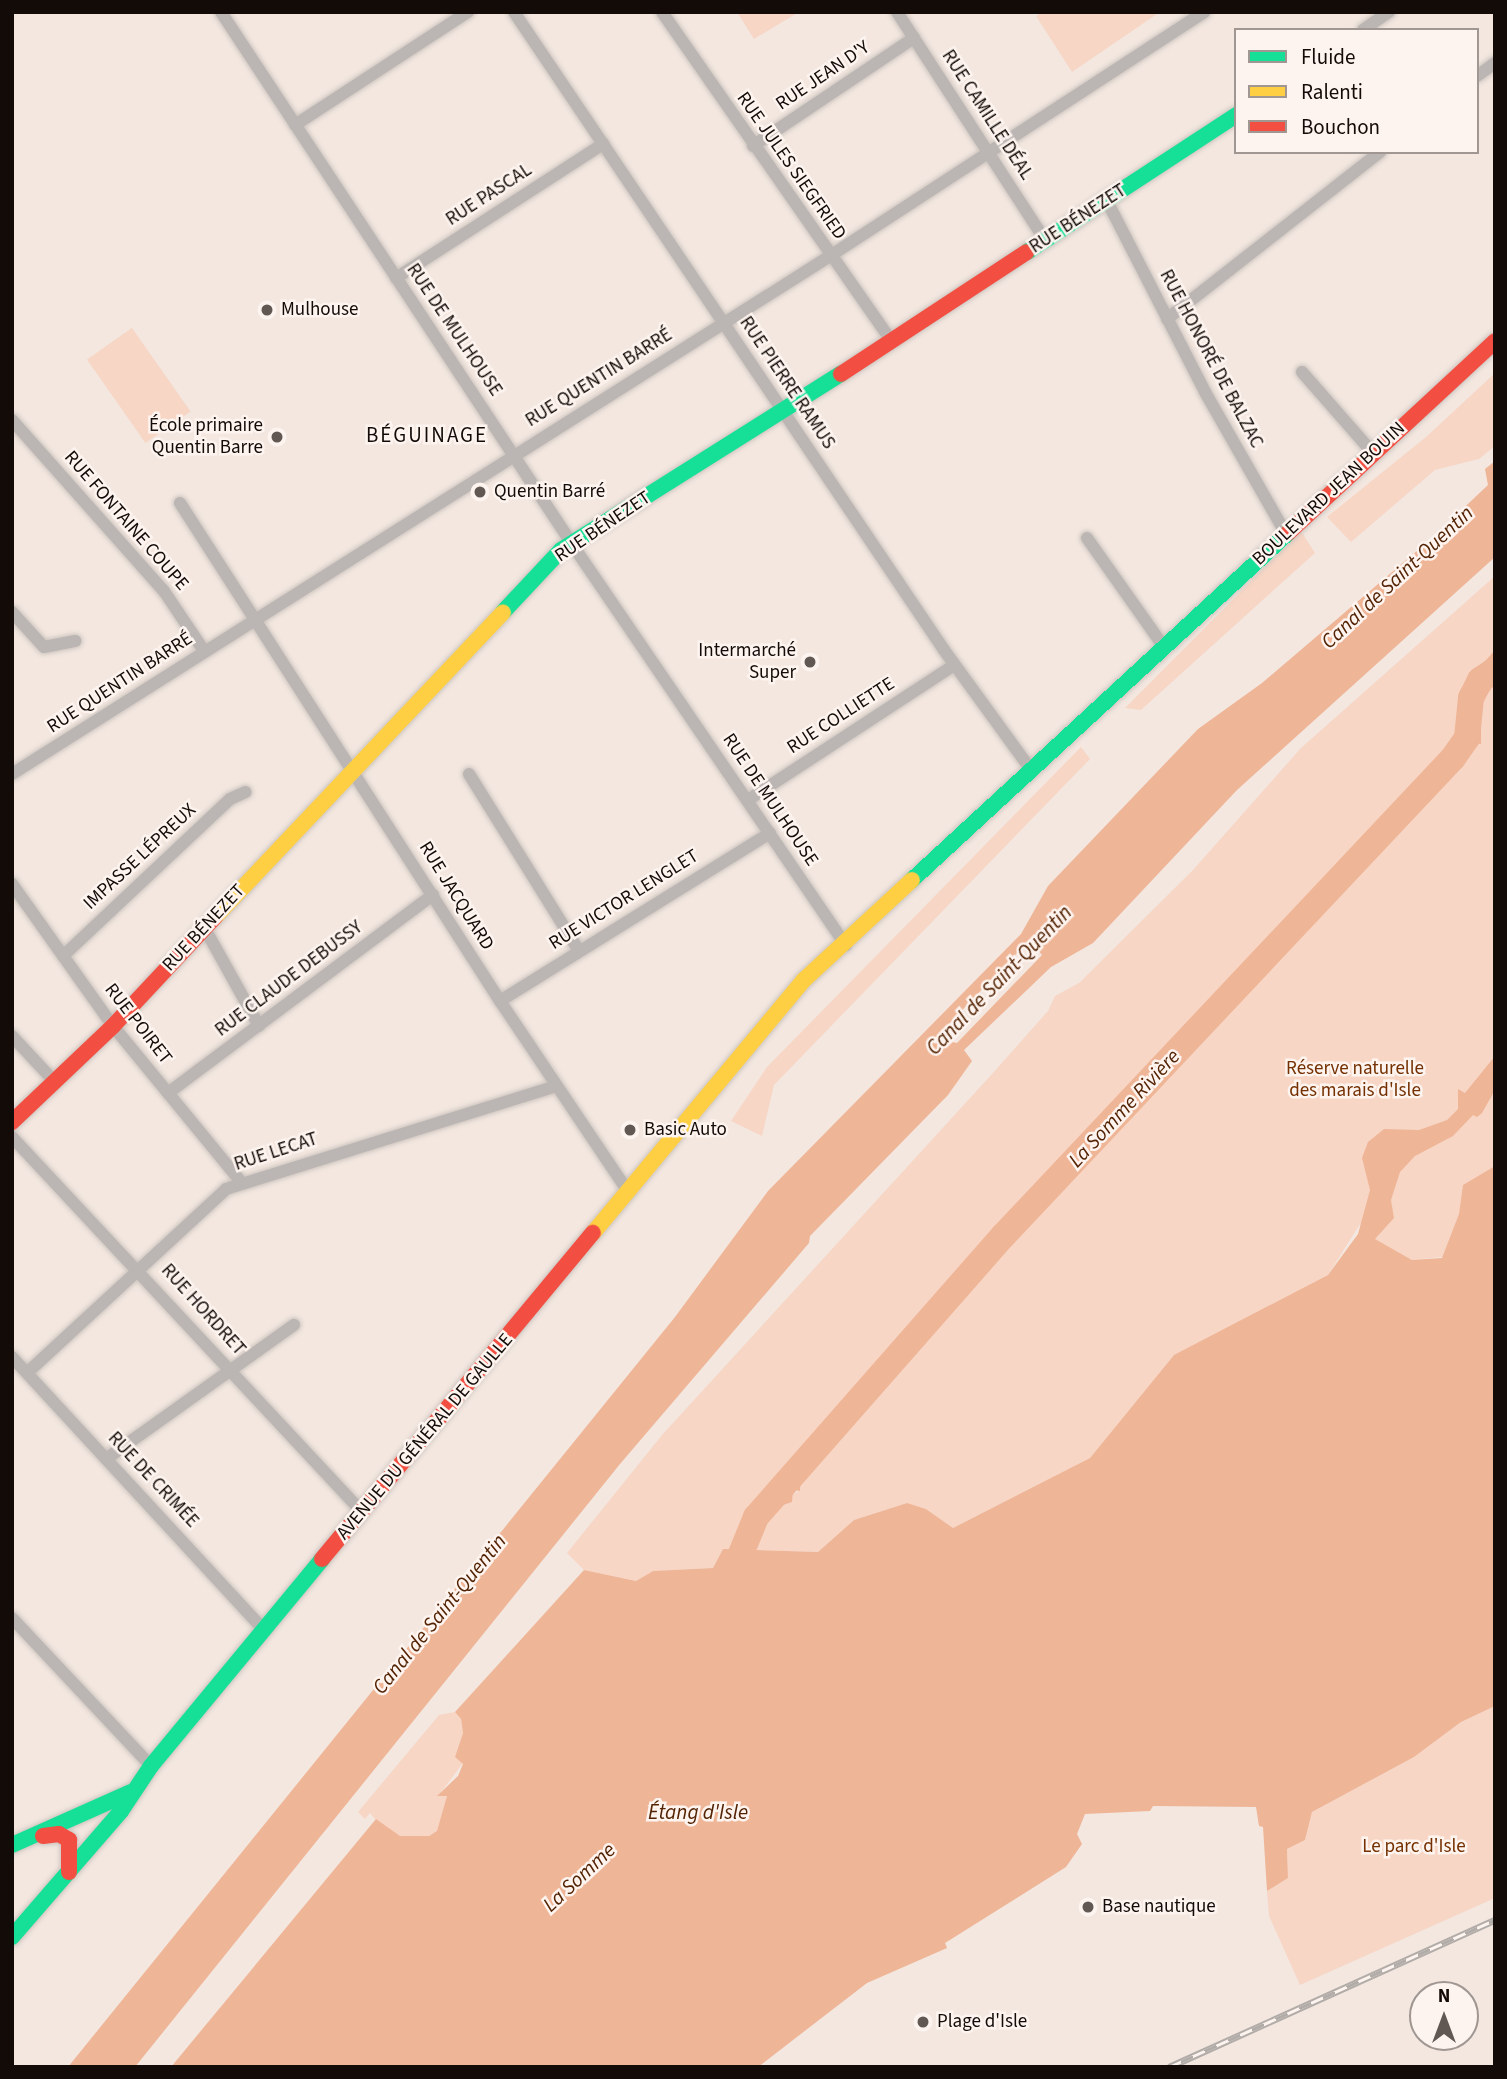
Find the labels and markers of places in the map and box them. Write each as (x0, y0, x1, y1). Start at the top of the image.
place label: Mulhouse (281, 299, 358, 321)
marker: Mulhouse (259, 302, 275, 318)
place label: École primaire Quentin Barre (149, 415, 263, 459)
marker: École primaire Quentin Barre (269, 429, 285, 445)
place label: Quentin Barré (494, 481, 605, 503)
marker: Quentin Barré (472, 484, 488, 500)
place label: Intermarché Super (698, 640, 796, 684)
marker: Intermarché Super (802, 654, 818, 670)
place label: Basic Auto (644, 1119, 727, 1141)
marker: Basic Auto (622, 1122, 638, 1138)
place label: Base nautique (1102, 1896, 1216, 1918)
marker: Base nautique (1080, 1899, 1096, 1915)
place label: Plage d'Isle (937, 2011, 1027, 2033)
marker: Plage d'Isle (915, 2014, 931, 2030)

